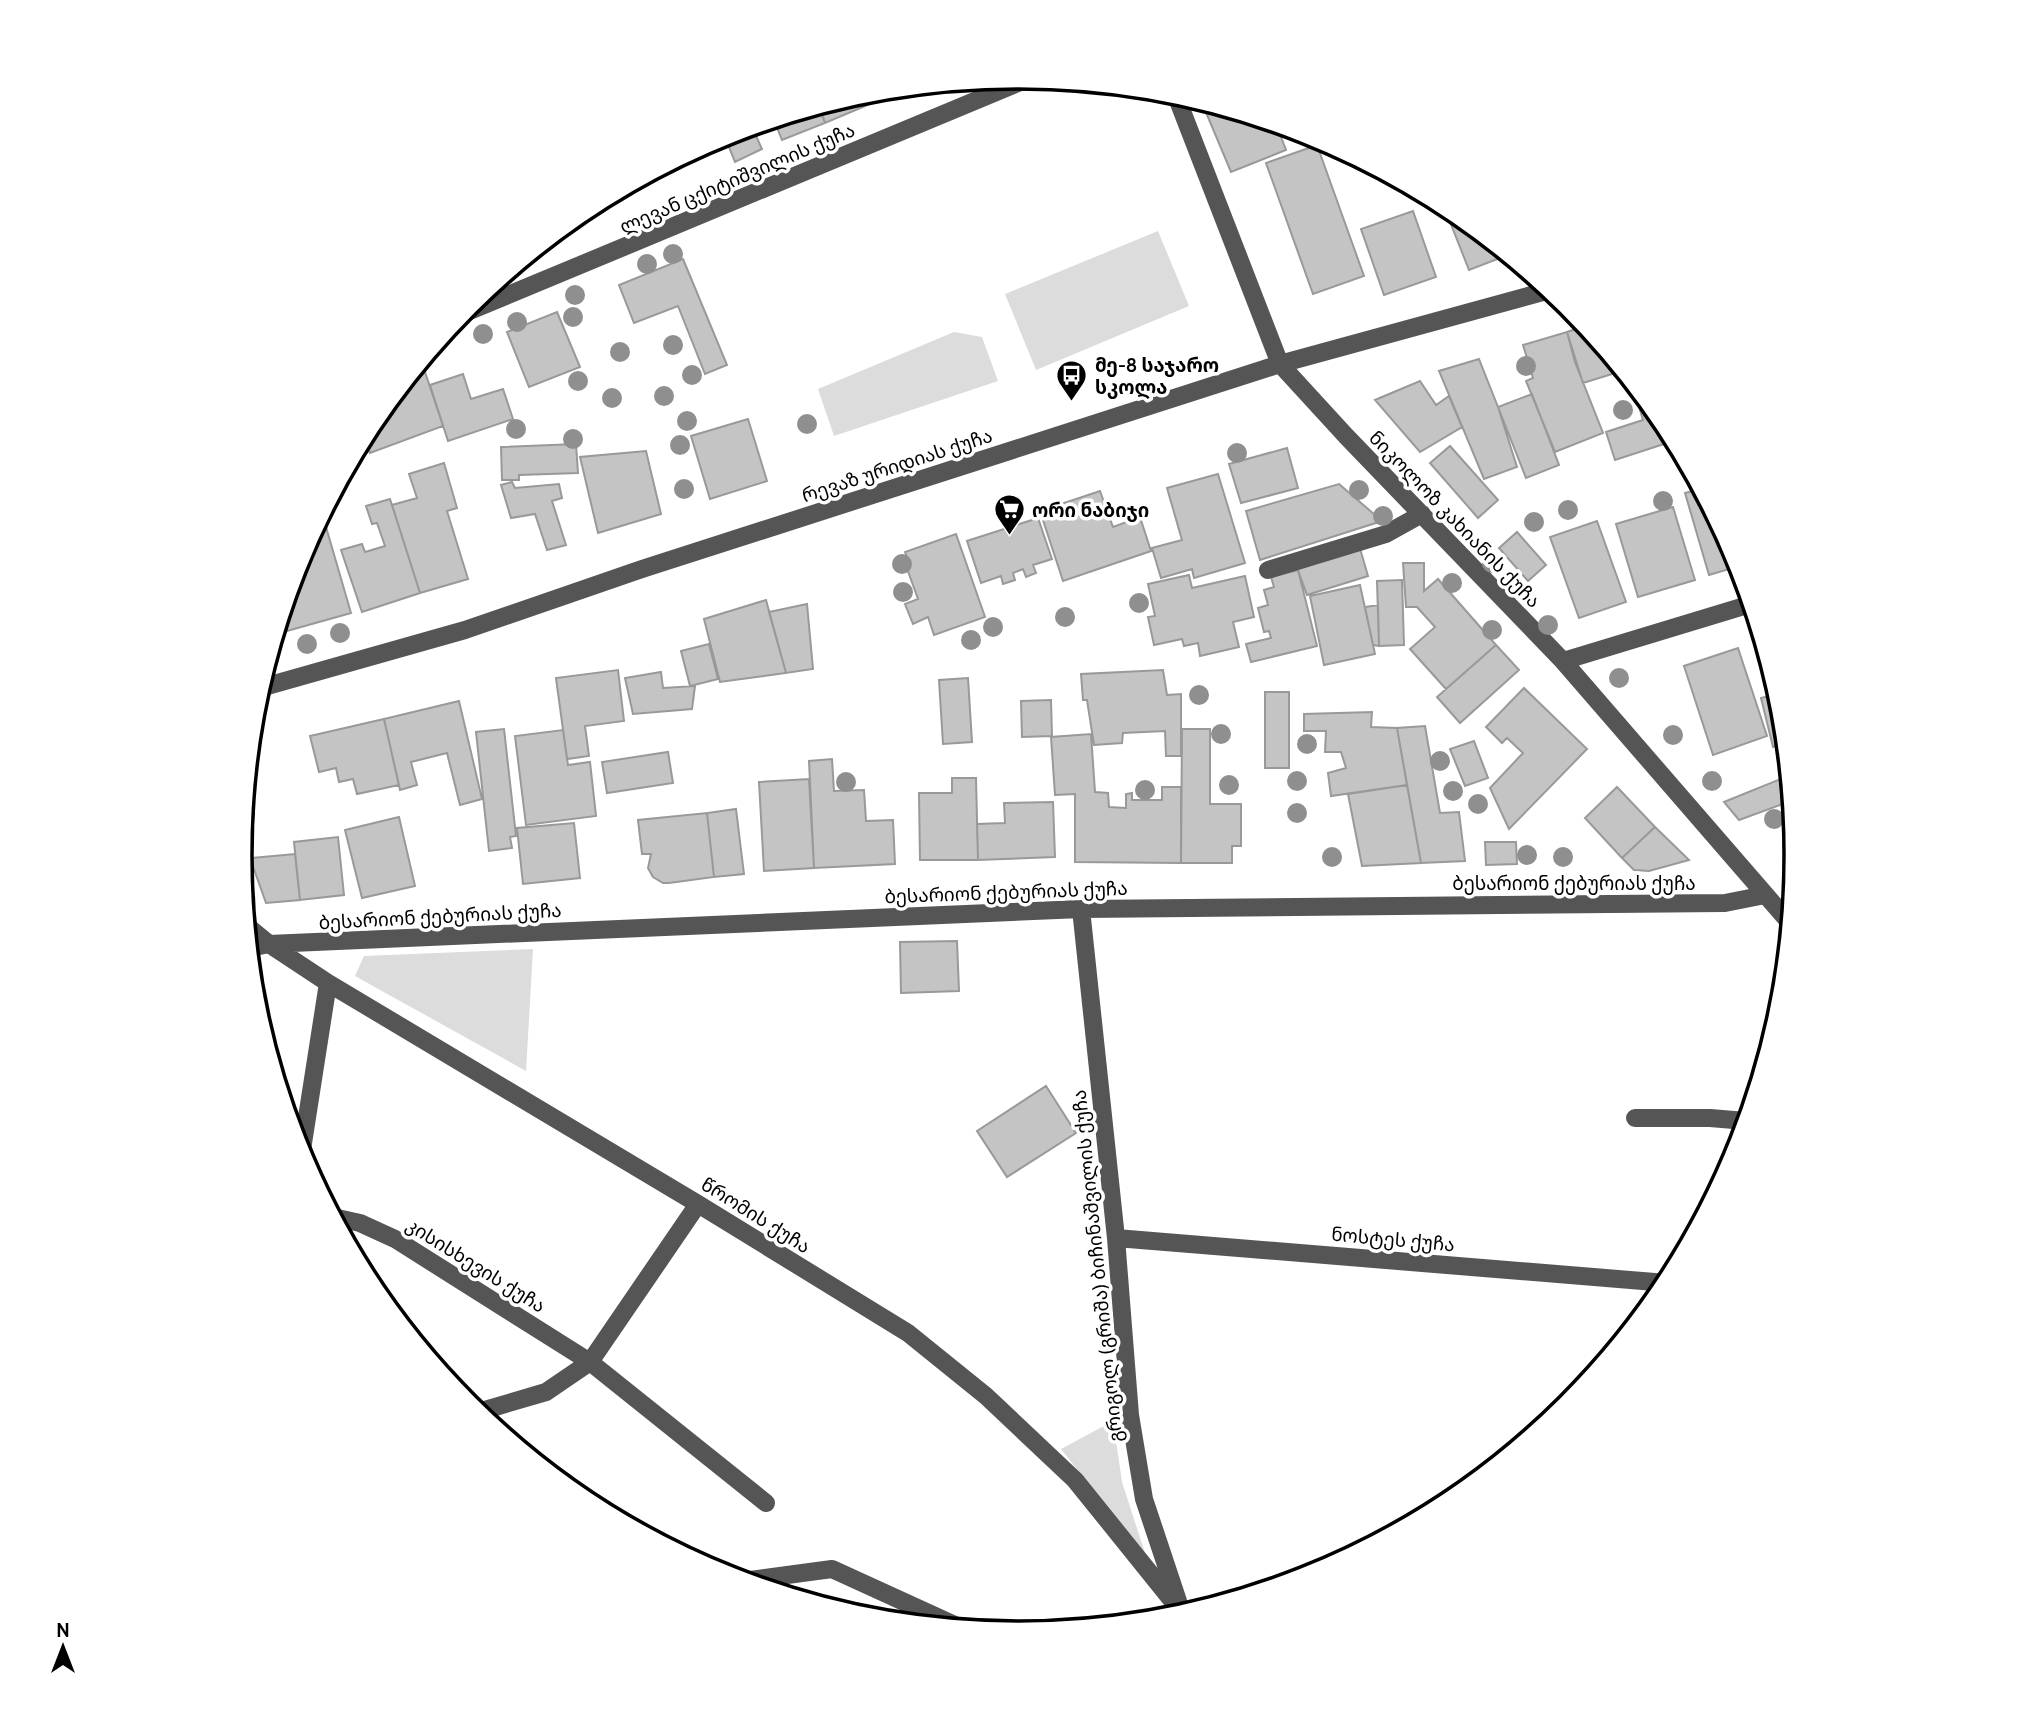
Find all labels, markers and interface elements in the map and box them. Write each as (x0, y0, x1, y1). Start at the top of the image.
street label: ლევან ცქიტიშვილის ქუჩა (616, 118, 859, 239)
place label: მე-8 საჯარო სკოლა (1095, 354, 1219, 399)
bus stop icon: მე-8 საჯარო სკოლა (1055, 359, 1089, 403)
street label: რევაზ ურიდიას ქუჩა (799, 424, 996, 508)
street label: ნიკოლოზ კახიანის ქუჩა (1363, 426, 1545, 613)
supermarket icon: ორი ნაბიჯი (992, 493, 1026, 537)
place label: ორი ნაბიჯი (1032, 499, 1149, 522)
street label: ბესარიონ ქებურიას ქუჩა (1452, 872, 1696, 895)
street label: ბესარიონ ქებურიას ქუჩა (884, 877, 1128, 908)
street label: ბესარიონ ქებურიას ქუჩა (318, 899, 562, 934)
street label: გრიგოლ (გრიშა) ბიჩინაშვილის ქუჩა (1068, 1088, 1128, 1443)
street label: წრომის ქუჩა (697, 1173, 815, 1258)
street label: კისისხევის ქუჩა (402, 1213, 550, 1318)
street label: ნოსტეს ქუჩა (1330, 1223, 1456, 1256)
north arrow (28, 1612, 98, 1682)
text: N (56, 1619, 70, 1642)

